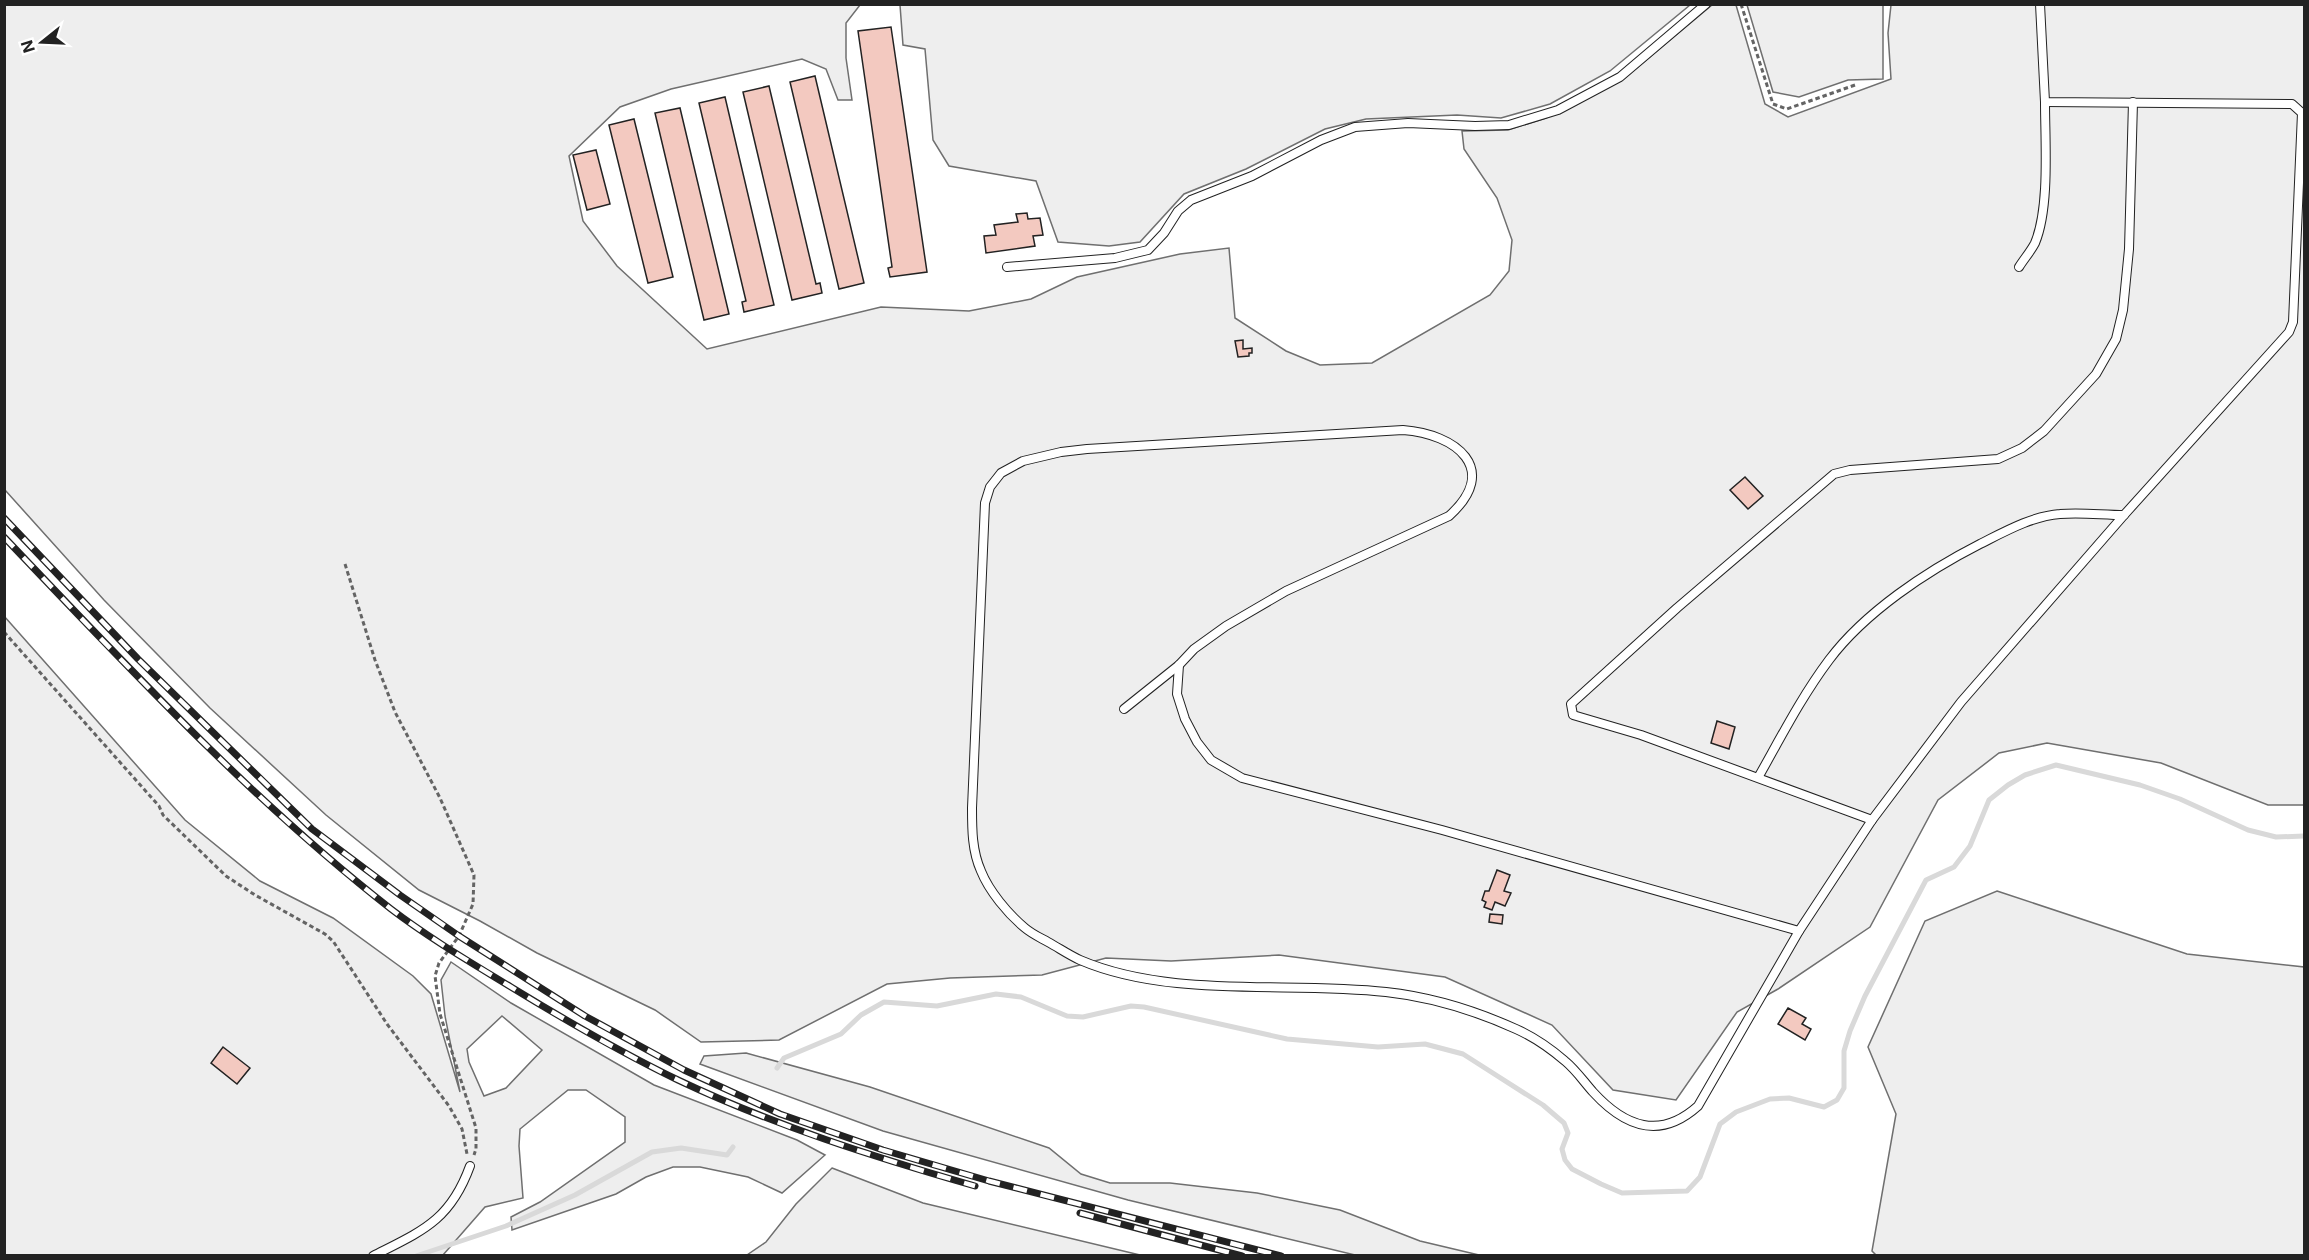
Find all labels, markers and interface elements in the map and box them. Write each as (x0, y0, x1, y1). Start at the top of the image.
north arrow (12, 12, 72, 72)
text: N (16, 38, 39, 56)

